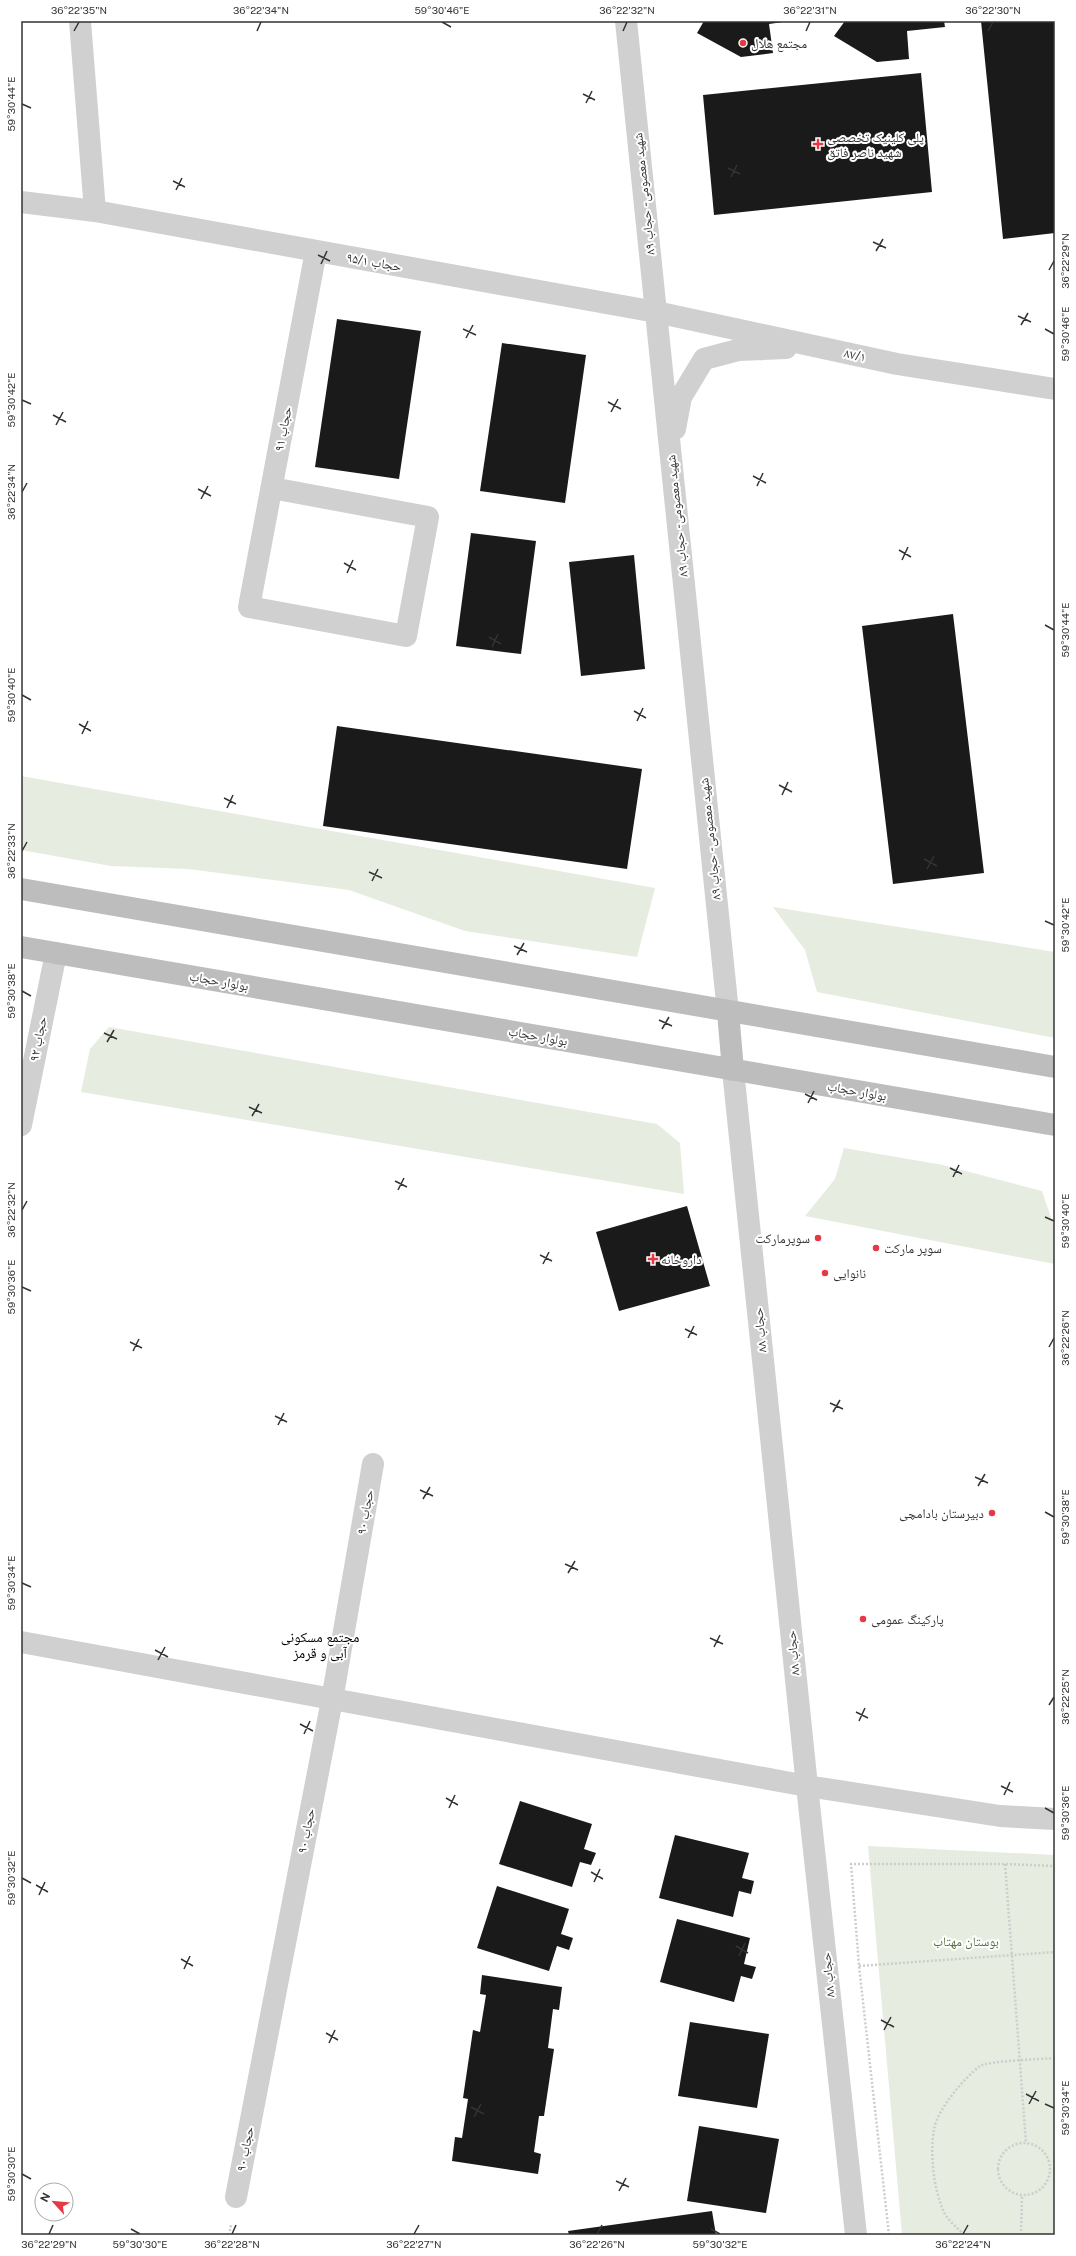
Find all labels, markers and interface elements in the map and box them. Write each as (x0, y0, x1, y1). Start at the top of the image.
text: 36°22'35"N (51, 4, 107, 16)
text: 36°22'34"N (233, 4, 289, 16)
text: 59°30'46"E (414, 4, 470, 16)
text: 36°22'32"N (599, 4, 655, 16)
text: 36°22'31"N (783, 4, 837, 16)
text: 36°22'30"N (965, 4, 1021, 16)
place label: مجتمع هلال (751, 36, 807, 53)
marker: مجتمع هلال (738, 38, 748, 48)
text: 59°30'44"E (5, 76, 17, 132)
place label: پلی کلینیک تخصصی شهید ناصر فاتق (827, 130, 924, 161)
street label: شهید معصومی - حجاب ۸۹ (630, 132, 659, 256)
marker: پلی کلینیک تخصصی شهید ناصر فاتق (812, 138, 824, 150)
text: 36°22'29"N (1059, 233, 1071, 289)
street label: حجاب ۹۵/۱ (345, 250, 403, 275)
text: 59°30'46"E (1059, 306, 1071, 362)
street label: ۸۷/۱ (843, 345, 867, 365)
text: 59°30'42"E (5, 373, 17, 427)
street label: حجاب ۹۱ (271, 405, 295, 453)
street label: شهید معصومی - حجاب ۸۹ (663, 454, 692, 578)
text: 36°22'34"N (5, 464, 17, 520)
text: 59°30'44"E (1059, 602, 1071, 658)
text: 59°30'40"E (5, 668, 17, 722)
street label: شهید معصومی - حجاب ۸۹ (696, 777, 725, 901)
text: 36°22'33"N (5, 823, 17, 879)
text: 59°30'42"E (1059, 898, 1071, 952)
text: 59°30'38"E (5, 963, 17, 1019)
street label: بولوار حجاب (188, 968, 250, 995)
street label: حجاب ۹۲ (26, 1015, 50, 1063)
street label: بولوار حجاب (507, 1023, 569, 1050)
street label: بولوار حجاب (826, 1078, 888, 1105)
text: 36°22'32"N (5, 1182, 17, 1238)
text: 59°30'40"E (1059, 1194, 1071, 1248)
place label: سوپرمارکت (755, 1231, 810, 1247)
marker: سوپرمارکت (813, 1233, 823, 1243)
place label: سوپر مارکت (884, 1241, 942, 1257)
marker: سوپر مارکت (871, 1243, 881, 1253)
place label: داروخانه (661, 1252, 702, 1268)
marker: داروخانه (648, 1254, 658, 1264)
text: 59°30'36"E (5, 1259, 17, 1315)
place label: نانوایی (833, 1266, 866, 1282)
marker: نانوایی (820, 1268, 830, 1278)
street label: حجاب ۸۸ (750, 1307, 770, 1353)
text: 36°22'26"N (1059, 1310, 1071, 1366)
street label: حجاب ۹۰ (354, 1488, 377, 1536)
text: 59°30'38"E (1059, 1489, 1071, 1545)
place label: دبیرستان بادامچی (899, 1506, 984, 1522)
marker: دبیرستان بادامچی (987, 1508, 997, 1518)
text: 59°30'34"E (5, 1555, 17, 1611)
place label: پارکینگ عمومی (871, 1612, 944, 1628)
marker: پارکینگ عمومی (858, 1614, 868, 1624)
district label: مجتمع مسکونی آبی و قرمز (281, 1629, 359, 1662)
street label: حجاب ۸۸ (783, 1630, 803, 1676)
text: 36°22'25"N (1059, 1669, 1071, 1725)
text: 59°30'36"E (1059, 1785, 1071, 1841)
street label: حجاب ۹۰ (294, 1807, 318, 1855)
text: 59°30'32"E (5, 1851, 17, 1905)
park label: بوستان مهتاب (933, 1934, 999, 1950)
street label: حجاب ۸۸ (818, 1952, 838, 1998)
text: 59°30'34"E (1059, 2080, 1071, 2136)
street label: حجاب ۹۰ (233, 2125, 257, 2173)
text: 59°30'30"E (5, 2147, 17, 2201)
north arrow (34, 2182, 74, 2222)
text: N (38, 2191, 52, 2204)
text: 36°22'29"N (21, 2238, 77, 2250)
text: 59°30'30"E (113, 2238, 167, 2250)
text: 36°22'28"N (204, 2238, 260, 2250)
text: 36°22'27"N (386, 2238, 442, 2250)
text: 36°22'26"N (569, 2238, 625, 2250)
text: 59°30'32"E (693, 2238, 747, 2250)
text: 36°22'24"N (935, 2238, 991, 2250)

